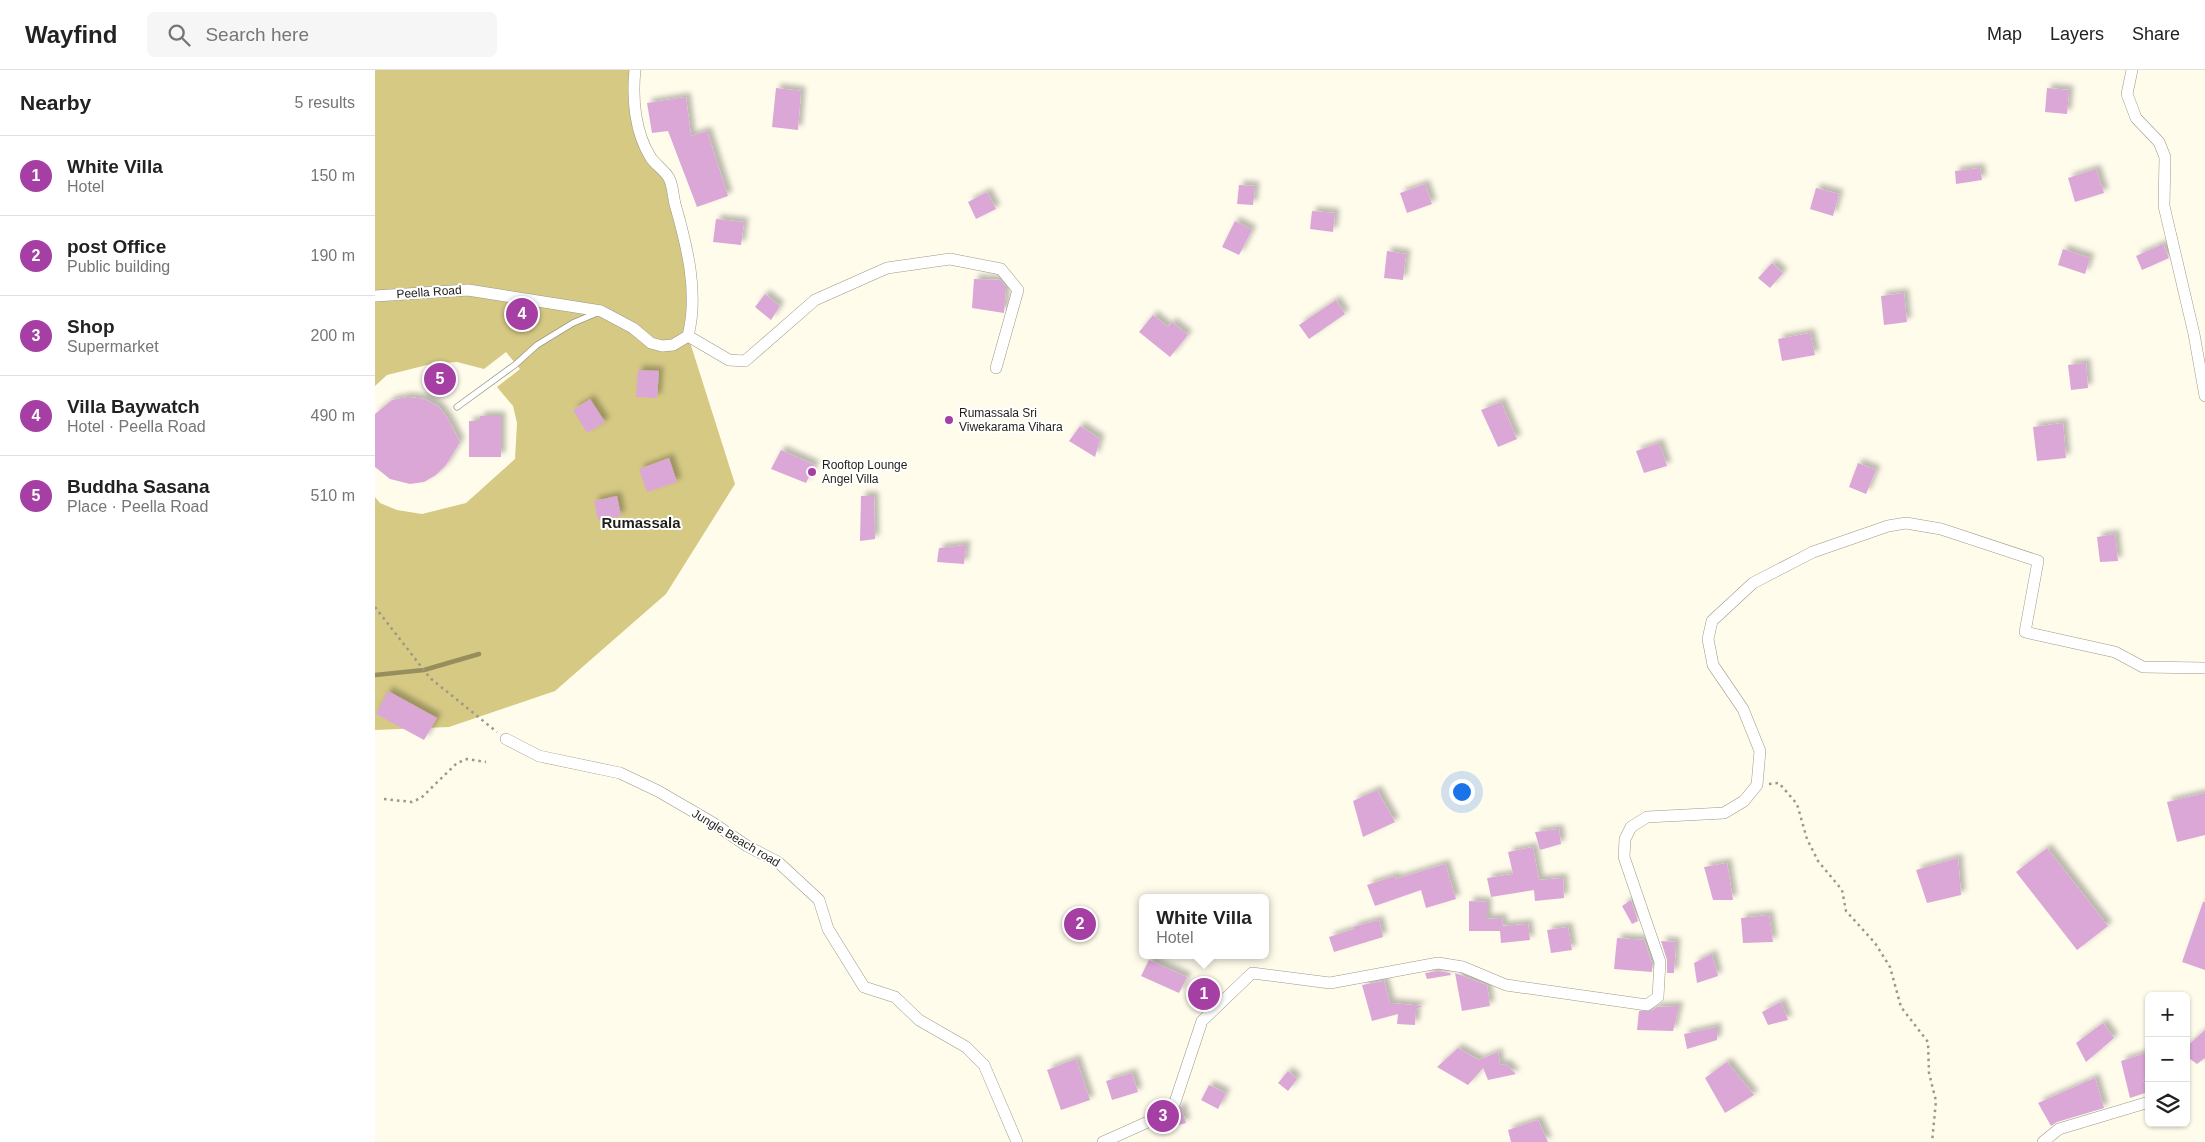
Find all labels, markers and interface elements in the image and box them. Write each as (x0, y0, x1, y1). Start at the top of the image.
search box (147, 12, 497, 57)
text: Wayfind (25, 21, 117, 48)
icon: search (165, 21, 193, 49)
text: Search here (205, 24, 309, 45)
text: Map (1987, 24, 2022, 44)
text: Layers (2050, 24, 2104, 44)
text: Share (2132, 24, 2180, 44)
text: Nearby (20, 91, 91, 114)
text: 5 results (295, 94, 355, 111)
text: White Villa (67, 156, 163, 177)
text: 1 (32, 167, 40, 184)
text: 150 m (311, 167, 355, 184)
text: Hotel (67, 178, 104, 195)
text: post Office (67, 236, 166, 257)
text: 2 (32, 247, 40, 264)
text: 190 m (311, 247, 355, 264)
text: Public building (67, 258, 170, 275)
street label: Peella Road (396, 283, 462, 301)
pin: 4 (506, 295, 538, 333)
text: Shop (67, 316, 115, 337)
text: 3 (32, 327, 40, 344)
text: 200 m (311, 327, 355, 344)
text: Supermarket (67, 338, 159, 355)
pin: 5 (424, 360, 456, 398)
text: Villa Baywatch (67, 396, 200, 417)
place label: Rumassala Sri Viwekarama Vihara (959, 406, 1063, 434)
text: 4 (32, 407, 40, 424)
text: 490 m (311, 407, 355, 424)
marker: Rumassala Sri Viwekarama Vihara (943, 414, 955, 426)
text: Hotel · Peella Road (67, 418, 206, 435)
place label: Rooftop Lounge Angel Villa (822, 458, 908, 486)
marker: Rooftop Lounge Angel Villa (806, 466, 818, 478)
text: Buddha Sasana (67, 476, 210, 497)
text: 5 (32, 487, 40, 504)
text: 510 m (311, 487, 355, 504)
text: Place · Peella Road (67, 498, 208, 515)
district label: Rumassala (601, 514, 681, 531)
your location (1449, 779, 1475, 805)
street label: Jungle Beach road (690, 806, 782, 870)
popup (1139, 894, 1269, 959)
pin: 2 (1064, 905, 1096, 943)
text: White Villa (1156, 907, 1252, 928)
text: Hotel (1156, 929, 1193, 946)
pin: 1 (1188, 975, 1220, 1013)
map controls (2145, 992, 2190, 1127)
button: + (2145, 992, 2190, 1037)
button: − (2145, 1037, 2190, 1082)
button: layers (2145, 1082, 2190, 1127)
pin: 3 (1147, 1097, 1179, 1135)

